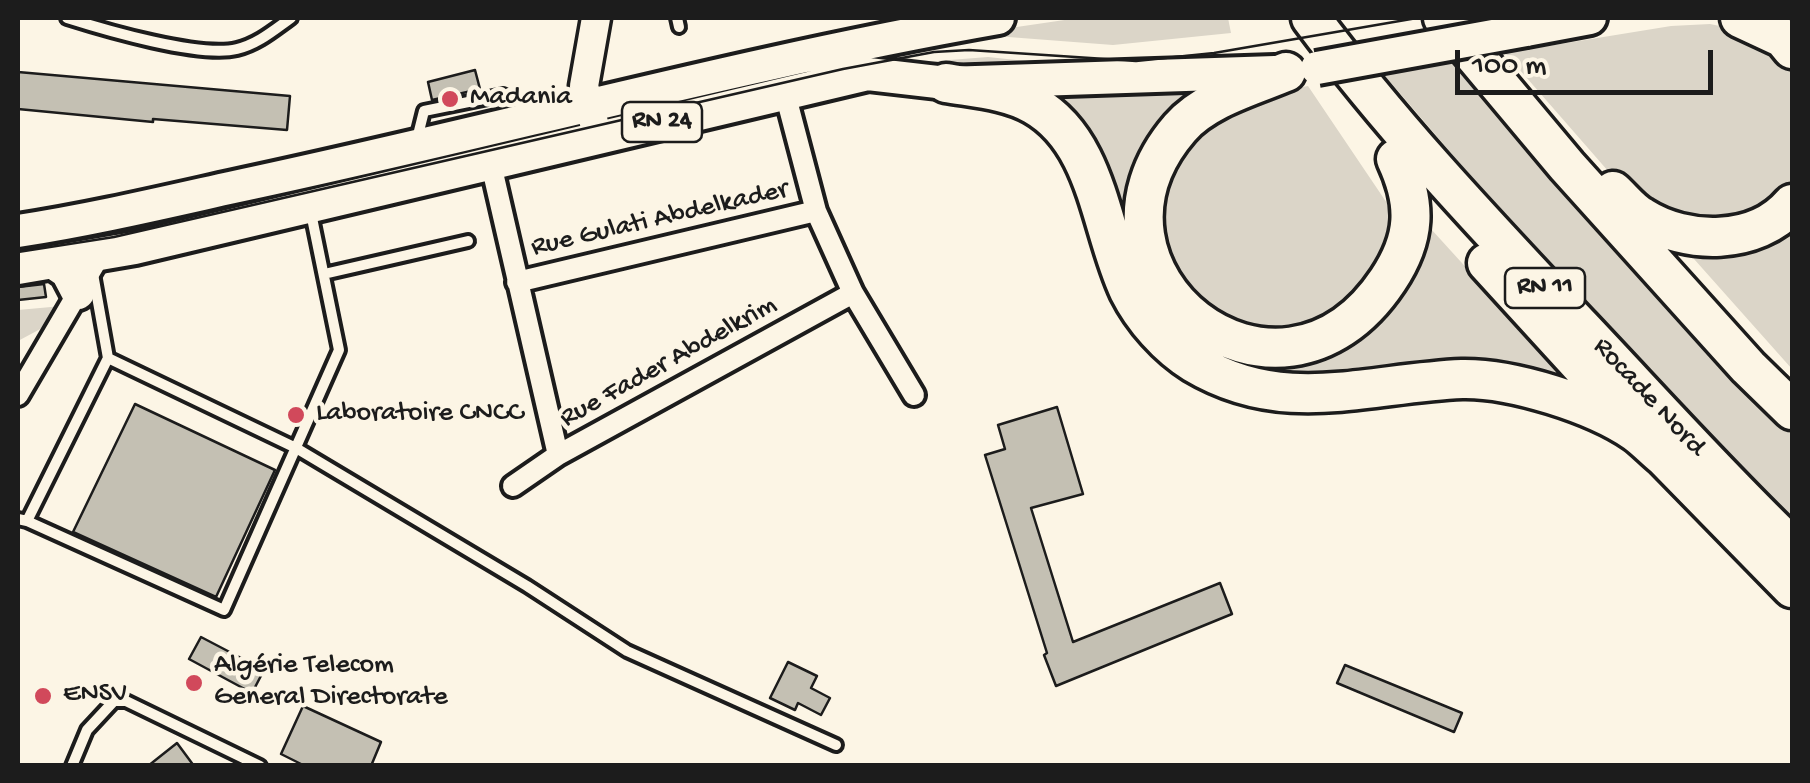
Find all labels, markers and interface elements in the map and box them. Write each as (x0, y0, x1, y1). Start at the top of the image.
scale bar (1460, 30, 1718, 92)
text: 100 m (1472, 50, 1547, 85)
place label: Madania (470, 82, 572, 116)
marker: Madania (439, 88, 461, 110)
road number: RN 24 (622, 102, 702, 142)
street label: Rue Gulati Abdelkader (528, 174, 792, 266)
road number: RN 11 (1505, 268, 1585, 308)
street label: Rue Fader Abdelkrim (555, 289, 783, 437)
street label: Rocade Nord (1584, 331, 1712, 465)
place label: Laboratoire CNCC (316, 398, 523, 432)
marker: Laboratoire CNCC (285, 404, 307, 426)
place label: Algérie Telecom General Directorate (214, 650, 448, 716)
marker: Algérie Telecom General Directorate (183, 672, 205, 694)
place label: ENSV (63, 679, 127, 713)
marker: ENSV (32, 685, 54, 707)

